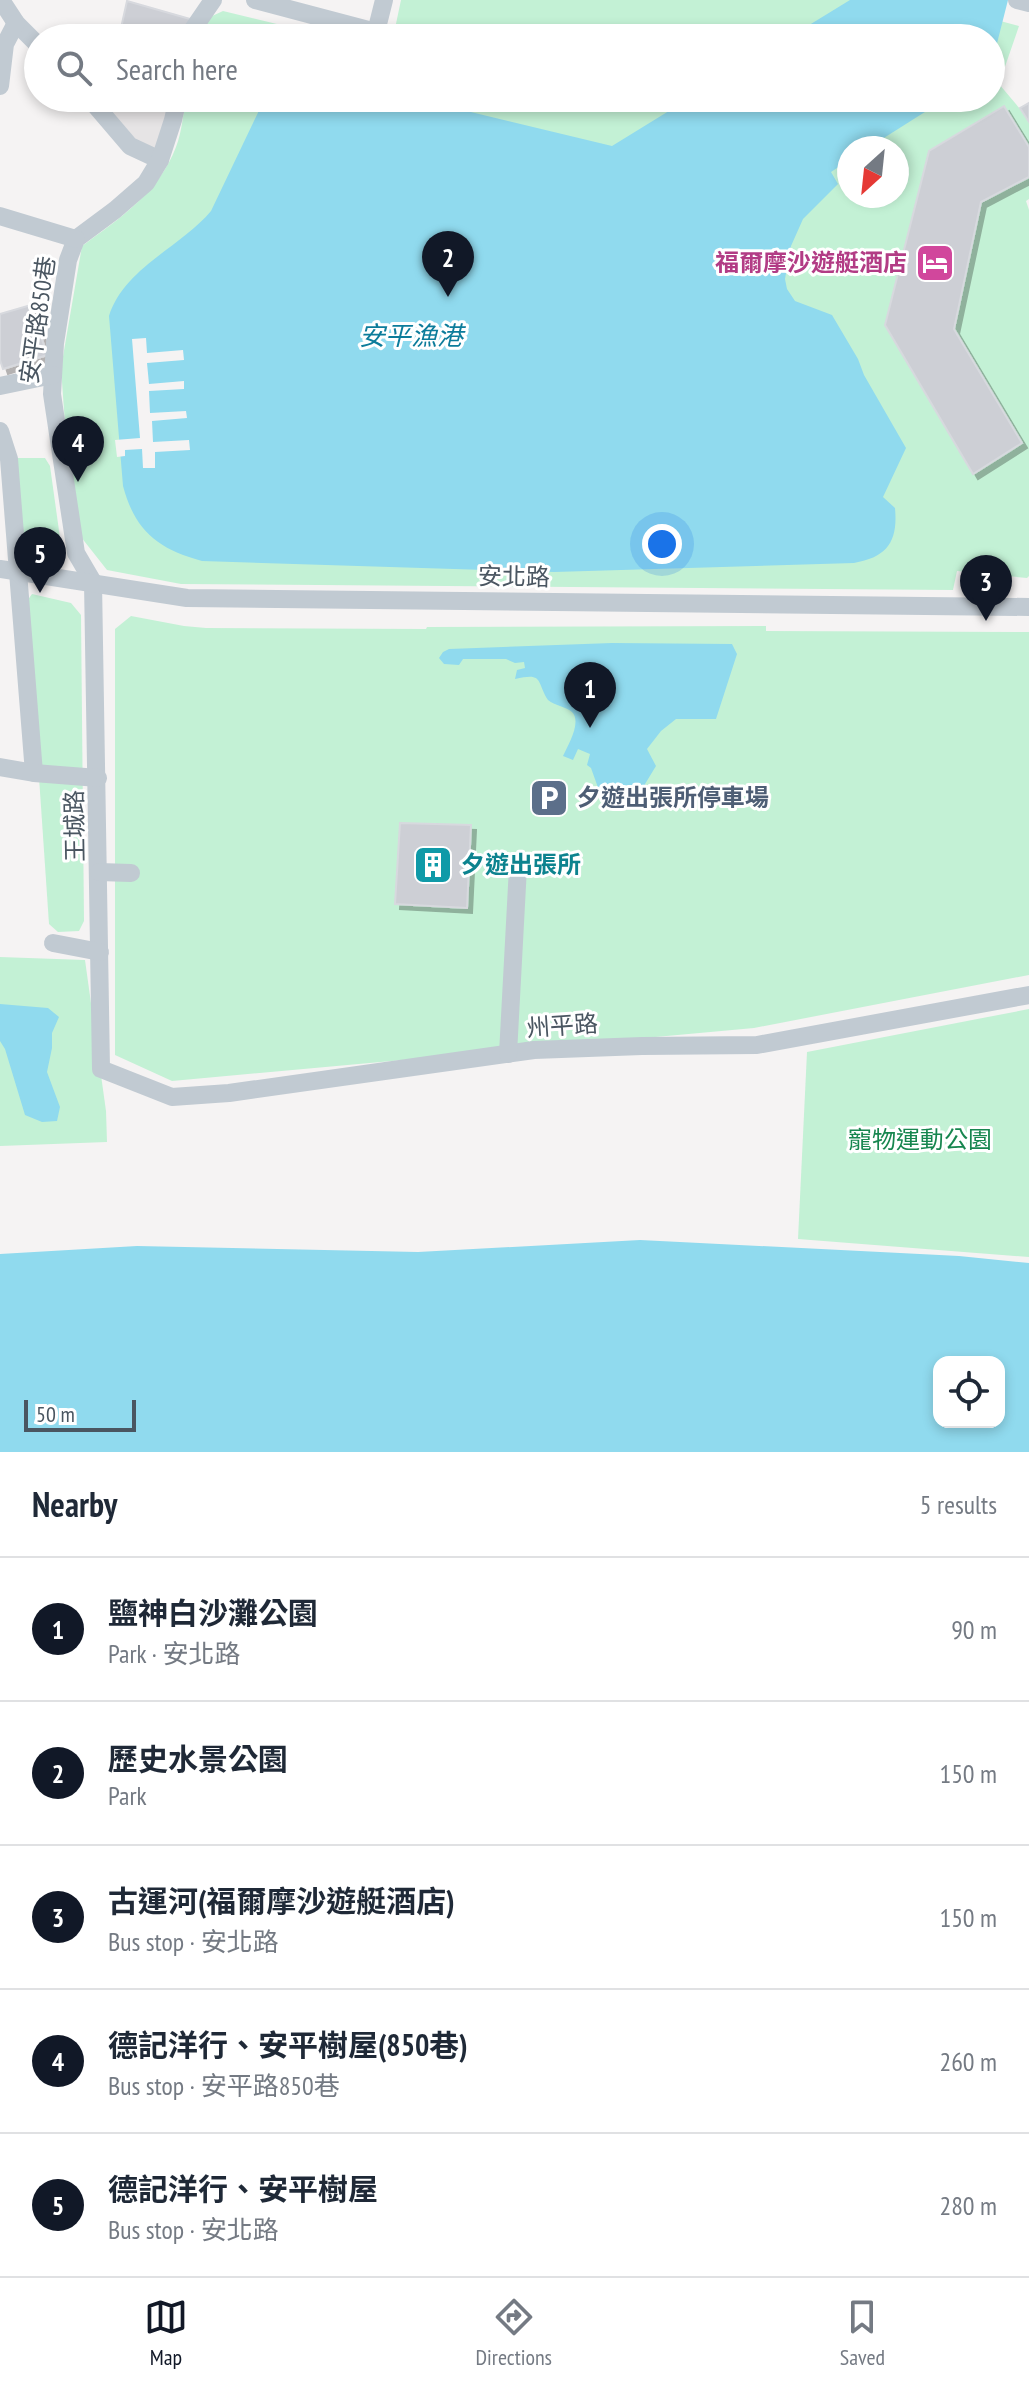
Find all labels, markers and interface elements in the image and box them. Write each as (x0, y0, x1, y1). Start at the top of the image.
search box (24, 24, 1005, 112)
icon: search (52, 46, 96, 90)
text: Search here (116, 49, 238, 88)
north arrow (837, 136, 909, 208)
pin: 2 (422, 231, 474, 297)
hotel icon: 福爾摩沙遊艇酒店 (914, 242, 956, 284)
place label: 福爾摩沙遊艇酒店 (715, 247, 907, 278)
street label: 安平路850巷 (13, 254, 62, 386)
water label: 安平漁港 (359, 319, 467, 352)
pin: 4 (52, 416, 104, 482)
your location (642, 524, 682, 564)
pin: 5 (14, 527, 66, 593)
pin: 3 (960, 555, 1012, 621)
street label: 安北路 (478, 560, 550, 593)
pin: 1 (564, 662, 616, 728)
parking icon: 夕遊出張所停車場 (528, 777, 570, 819)
place label: 夕遊出張所停車場 (577, 782, 769, 813)
street label: 王城路 (58, 790, 91, 862)
building icon: 夕遊出張所 (412, 844, 454, 886)
place label: 夕遊出張所 (461, 849, 581, 880)
street label: 州平路 (525, 1008, 599, 1043)
park label: 寵物運動公園 (848, 1124, 992, 1155)
map controls (933, 1356, 1005, 1428)
button: locate (933, 1356, 1005, 1428)
scale bar (24, 1396, 136, 1432)
text: 50 m (36, 1400, 75, 1428)
text: Nearby (32, 1482, 117, 1526)
text: 5 results (920, 1488, 997, 1521)
text: 鹽神白沙灘公園 (108, 1593, 318, 1632)
text: 1 (52, 1613, 64, 1646)
text: 90 m (951, 1613, 997, 1646)
text: Park · 安北路 (108, 1637, 241, 1670)
text: 歷史水景公園 (108, 1739, 288, 1778)
text: 2 (52, 1757, 64, 1790)
text: 150 m (939, 1757, 997, 1790)
text: Park (108, 1779, 147, 1812)
text: 古運河(福爾摩沙遊艇酒店) (108, 1881, 455, 1920)
text: 3 (52, 1901, 64, 1934)
text: 150 m (939, 1901, 997, 1934)
text: Bus stop · 安北路 (108, 1925, 279, 1958)
text: 德記洋行、安平樹屋(850巷) (108, 2025, 468, 2064)
text: 4 (52, 2045, 64, 2078)
text: 260 m (939, 2045, 997, 2078)
text: Bus stop · 安平路850巷 (108, 2069, 340, 2102)
text: 德記洋行、安平樹屋 (108, 2169, 378, 2208)
text: 5 (52, 2189, 64, 2222)
text: 280 m (939, 2189, 997, 2222)
text: Bus stop · 安北路 (108, 2213, 279, 2246)
tab: Map (144, 2295, 188, 2371)
tab: Directions (476, 2295, 552, 2371)
tab: Saved (840, 2295, 885, 2371)

